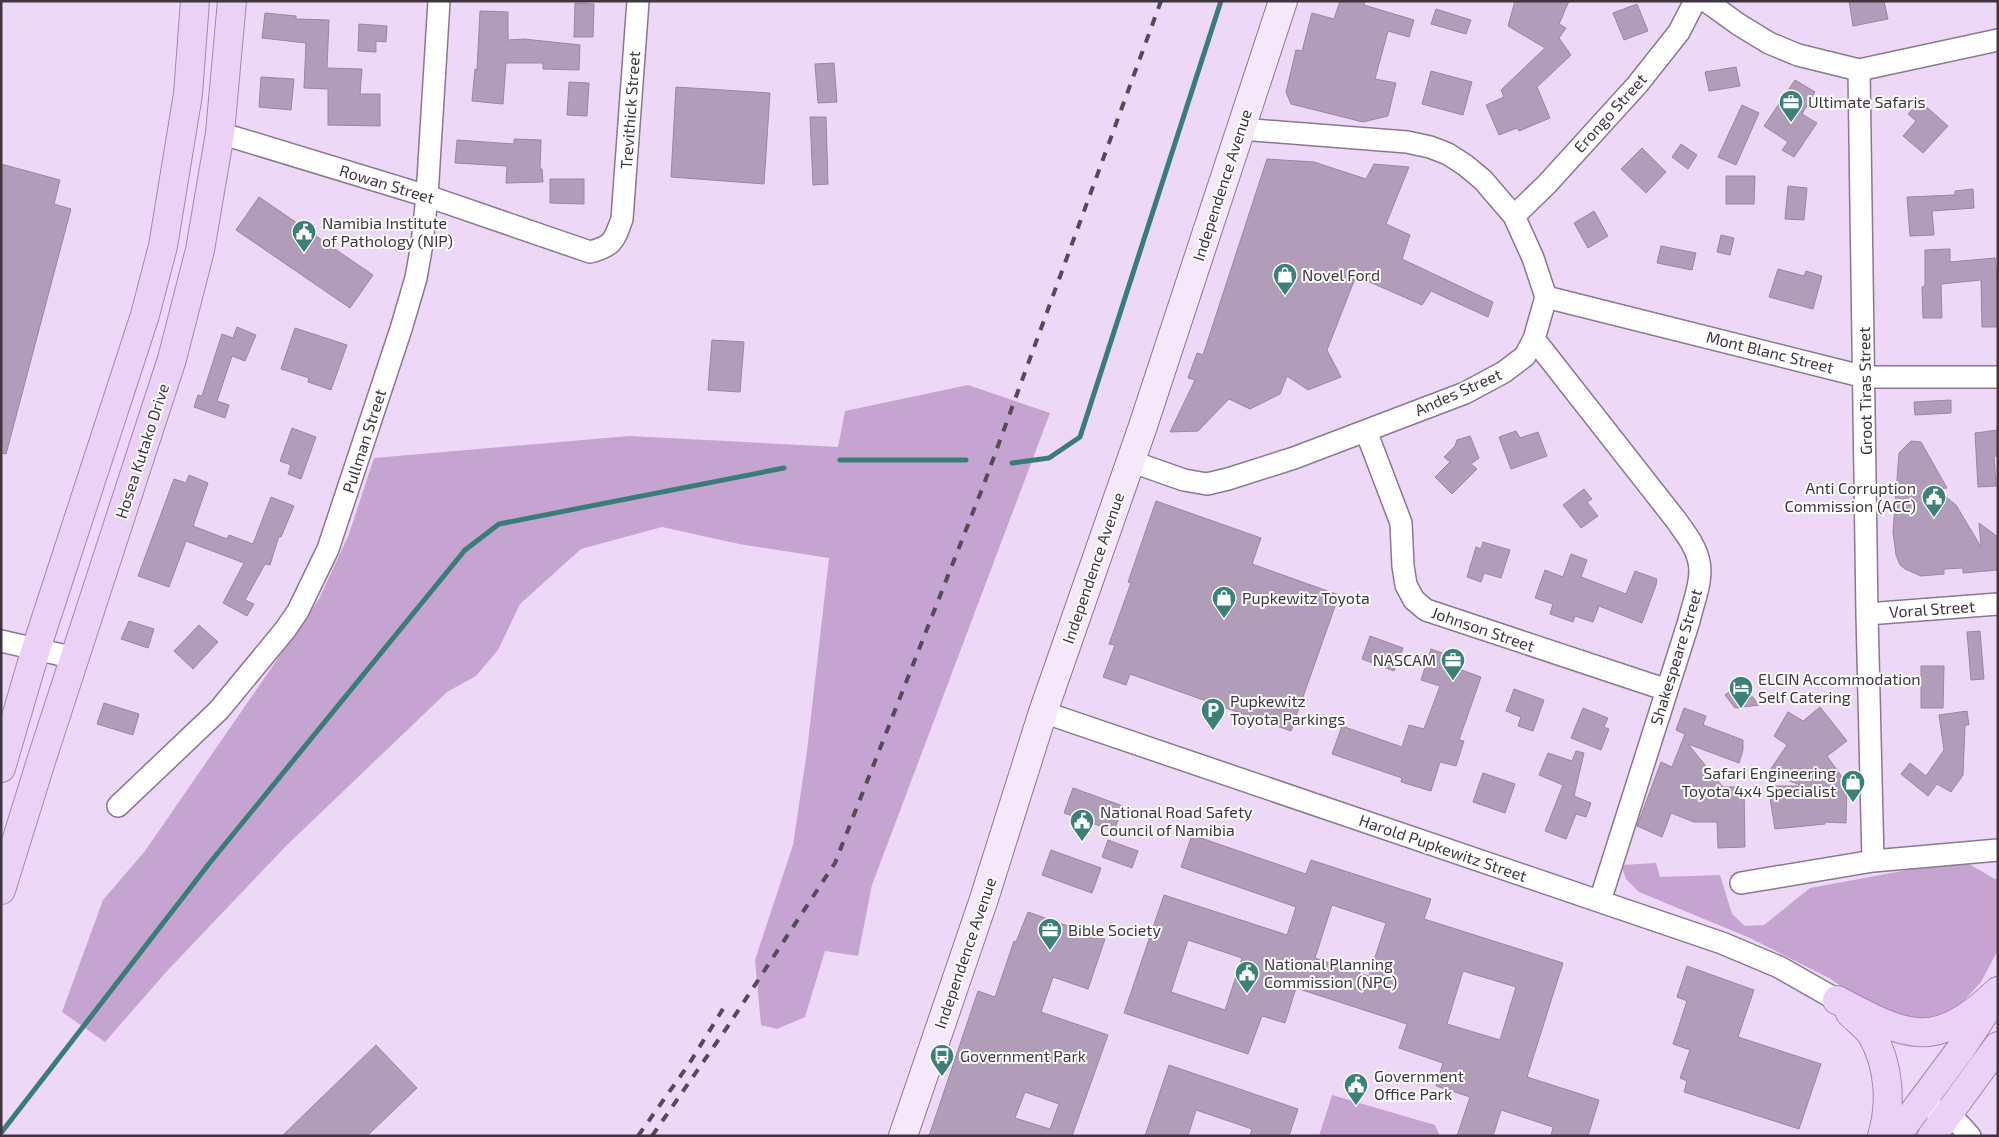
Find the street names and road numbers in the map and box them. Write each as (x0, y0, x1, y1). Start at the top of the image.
street label: Trevithick Street (616, 50, 643, 170)
street label: Erongo Street (1569, 69, 1650, 156)
street label: Independence Avenue (1188, 107, 1255, 263)
street label: Rowan Street (337, 160, 437, 207)
street label: Mont Blanc Street (1704, 326, 1836, 377)
street label: Groot Tiras Street (1854, 327, 1875, 455)
street label: Andes Street (1411, 364, 1504, 419)
street label: Hosea Kutako Drive (111, 381, 172, 521)
street label: Pullman Street (338, 386, 389, 495)
street label: Independence Avenue (1058, 490, 1127, 646)
street label: Shakespeare Street (1646, 587, 1705, 727)
street label: Voral Street (1889, 596, 1975, 621)
street label: Johnson Street (1429, 602, 1537, 655)
street label: Harold Pupkewitz Street (1357, 810, 1529, 885)
street label: Independence Avenue (930, 875, 999, 1031)

